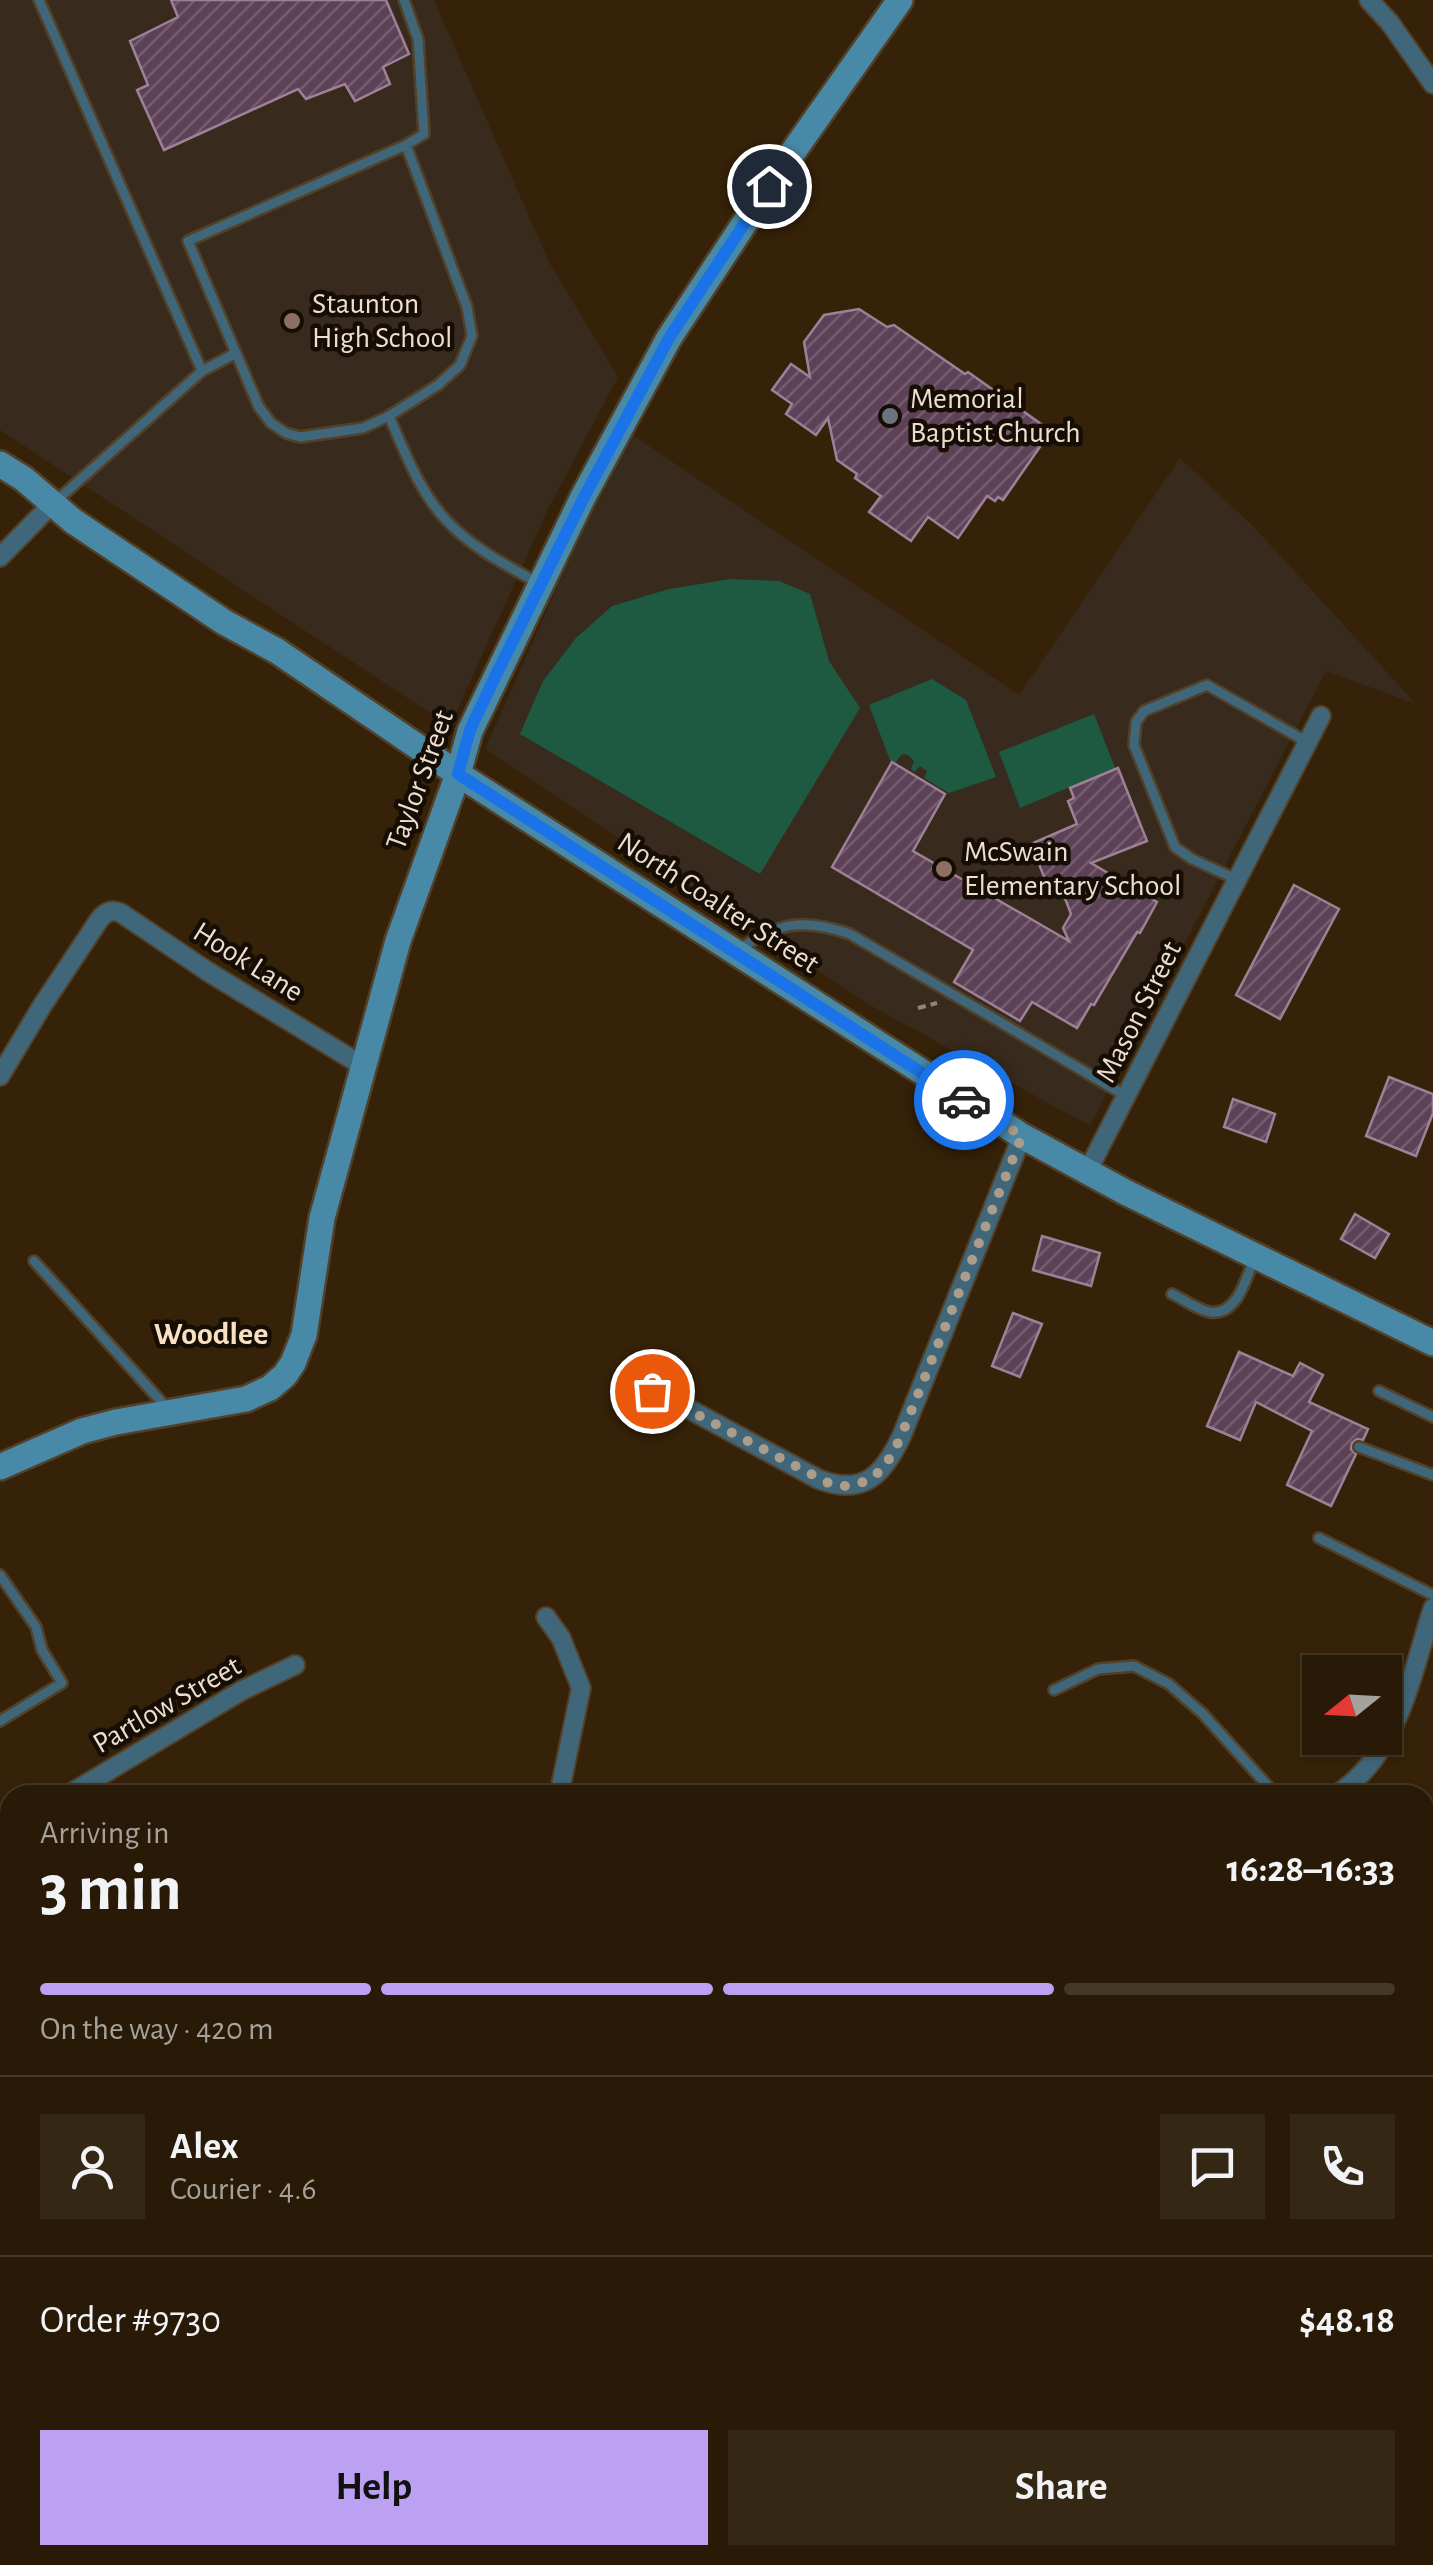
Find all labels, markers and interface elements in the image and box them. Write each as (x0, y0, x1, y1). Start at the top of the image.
pin (727, 144, 812, 229)
icon: home (742, 159, 797, 214)
place label: Staunton High School (312, 289, 453, 353)
marker: Staunton High School (281, 310, 303, 332)
place label: Memorial Baptist Church (910, 384, 1081, 448)
marker: Memorial Baptist Church (879, 405, 901, 427)
street label: Taylor Street (381, 706, 459, 854)
street label: North Coalter Street (612, 827, 824, 979)
place label: McSwain Elementary School (964, 837, 1182, 901)
marker: McSwain Elementary School (933, 858, 955, 880)
street label: Hook Lane (188, 917, 308, 1007)
street label: Mason Street (1091, 936, 1187, 1087)
courier (914, 1050, 1014, 1150)
icon: car (937, 1073, 992, 1128)
district label: Woodlee (154, 1318, 268, 1350)
pin (610, 1349, 695, 1434)
icon: bag (625, 1364, 680, 1419)
street label: Partlow Street (88, 1651, 246, 1759)
north arrow (1302, 1655, 1402, 1755)
map controls (1302, 1655, 1402, 1755)
text: Arriving in (40, 1817, 169, 1849)
text: 16:28–16:33 (1227, 1851, 1395, 1889)
text: 3 min (40, 1857, 182, 1922)
text: On the way · 420 m (40, 2013, 274, 2045)
button: person (40, 2114, 145, 2219)
button: chat (1160, 2114, 1265, 2219)
button: phone (1290, 2114, 1395, 2219)
text: Alex (170, 2128, 239, 2166)
text: Courier · 4.6 (170, 2173, 317, 2205)
text: Order #9730 (40, 2302, 221, 2340)
text: $48.18 (1299, 2302, 1395, 2340)
button: Help (40, 2430, 708, 2545)
button: Share (728, 2430, 1395, 2545)

